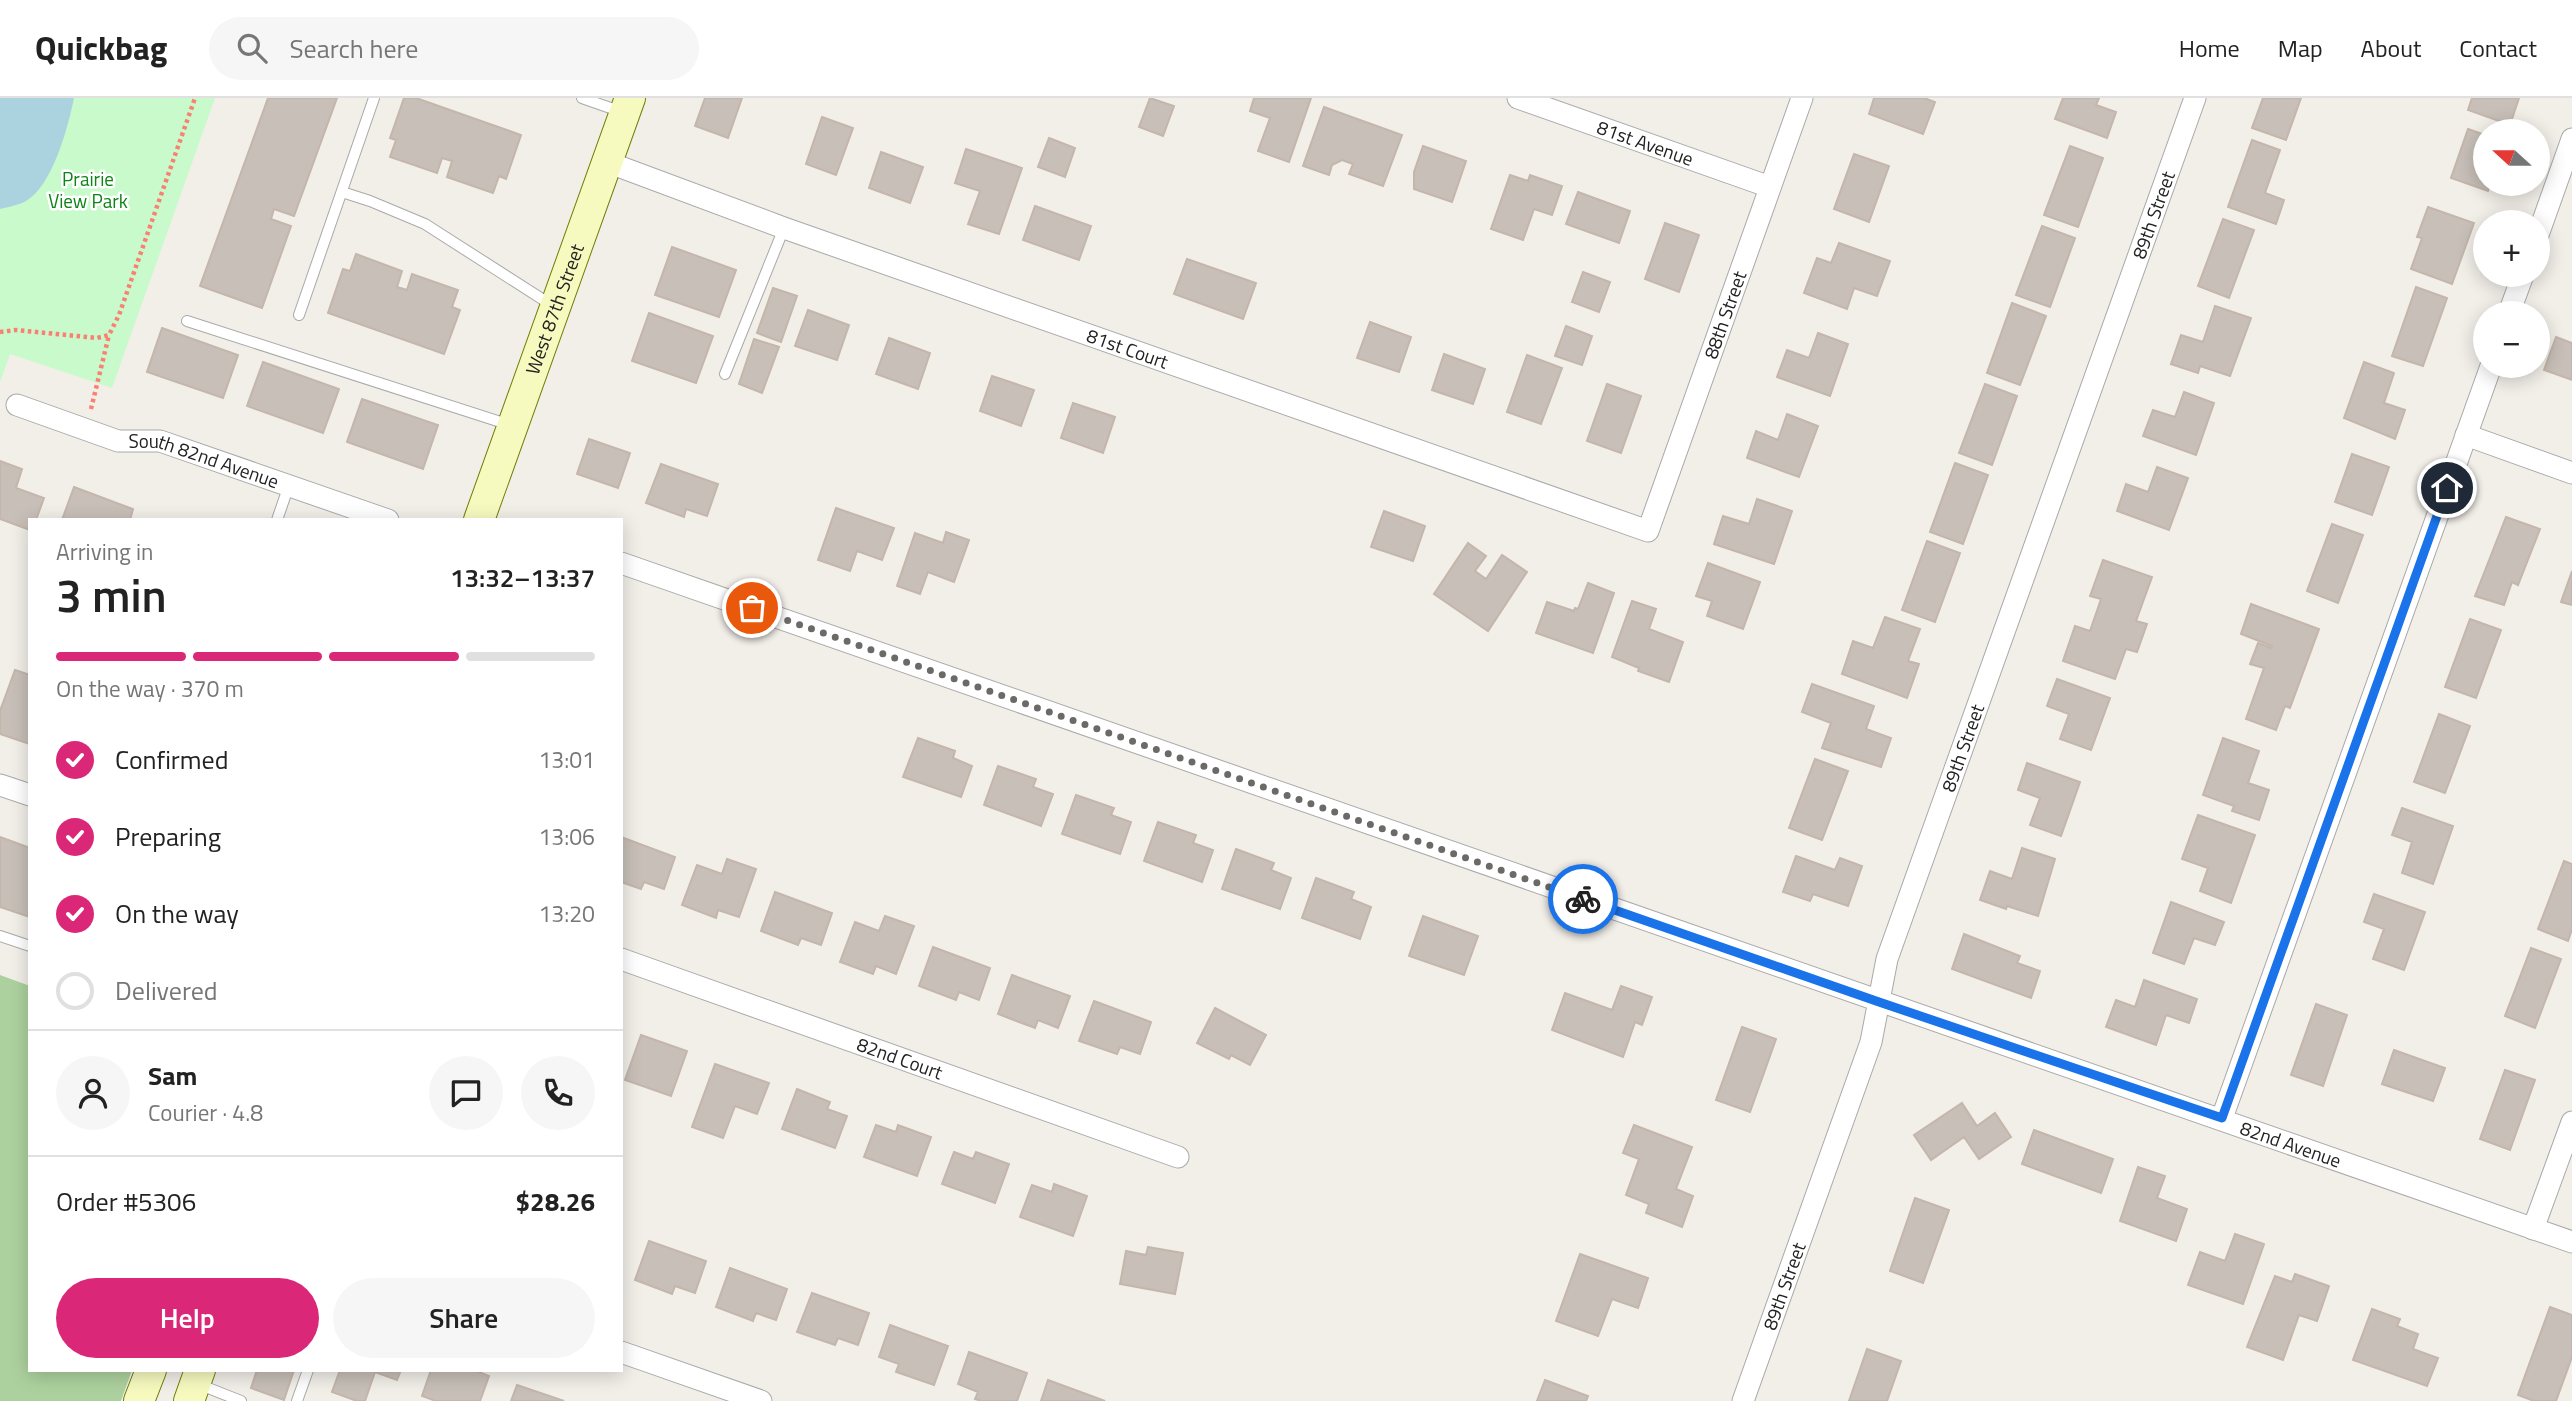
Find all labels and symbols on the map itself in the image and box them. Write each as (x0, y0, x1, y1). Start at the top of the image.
street label: 81st Avenue (1593, 112, 1698, 173)
north arrow (2473, 119, 2550, 196)
park label: Prairie View Park (48, 164, 128, 215)
street label: 89th Street (2124, 166, 2182, 263)
street label: West 87th Street (517, 239, 591, 378)
street label: 88th Street (1695, 266, 1754, 363)
street label: 81st Court (1083, 320, 1173, 376)
street label: South 82nd Avenue (128, 426, 283, 495)
pin (2417, 458, 2477, 518)
pin (722, 578, 782, 638)
street label: 89th Street (1933, 699, 1991, 796)
courier (1548, 864, 1618, 934)
street label: 82nd Court (853, 1029, 947, 1086)
street label: 82nd Avenue (2236, 1113, 2345, 1175)
street label: 89th Street (1754, 1238, 1813, 1334)

